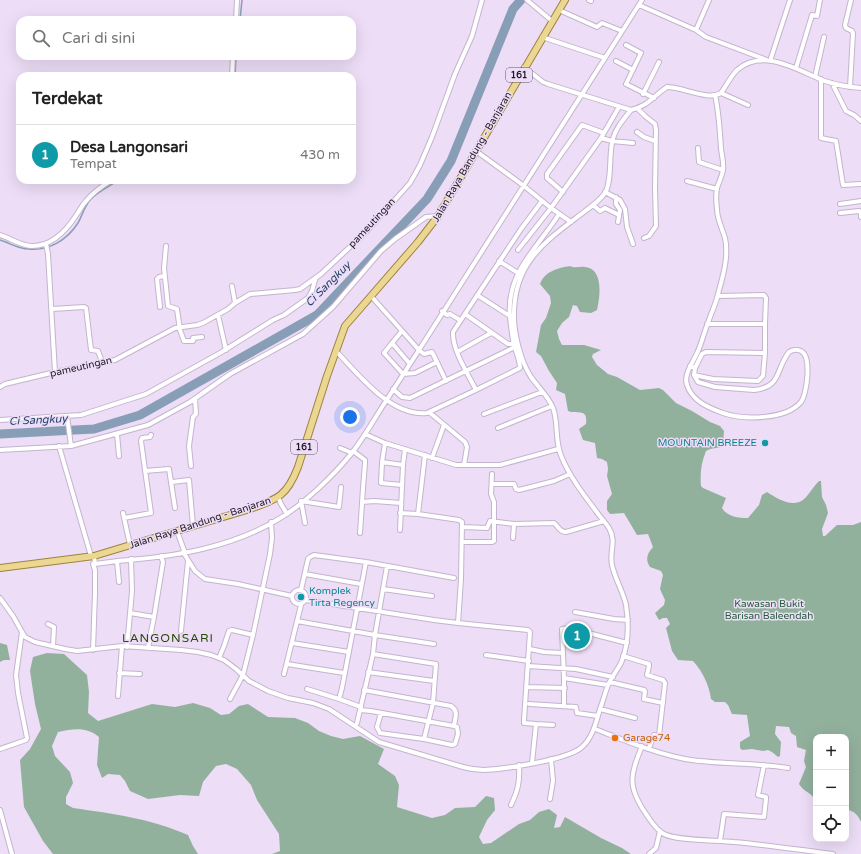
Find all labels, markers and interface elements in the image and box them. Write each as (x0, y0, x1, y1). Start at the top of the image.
search box (16, 16, 356, 60)
icon: search (30, 27, 52, 49)
text: Cari di sini (62, 29, 135, 47)
road number: 161 (506, 68, 532, 82)
text: Terdekat (32, 88, 102, 109)
street label: Jalan Raya Bandung - Banjaran (430, 90, 514, 224)
text: Desa Langonsari (70, 138, 188, 156)
text: 1 (41, 147, 49, 163)
text: 430 m (300, 147, 340, 163)
text: Tempat (70, 156, 117, 172)
street label: pameutingan (346, 196, 398, 250)
water label: Ci Sangkuy (303, 258, 354, 309)
street label: pameutingan (49, 354, 113, 380)
your location (340, 407, 360, 427)
water label: Ci Sangkuy (8, 412, 69, 428)
place label: MOUNTAIN BREEZE (658, 437, 757, 449)
marker: MOUNTAIN BREEZE (760, 438, 770, 448)
road number: 161 (291, 440, 317, 454)
street label: Jalan Raya Bandung - Banjaran (128, 494, 272, 552)
place label: Komplek Tirta Regency (309, 585, 376, 609)
marker: Komplek Tirta Regency (296, 592, 306, 602)
park label: Kawasan Bukit Barisan Baleendah (725, 598, 813, 622)
pin: 1 (564, 621, 590, 651)
district label: LANGONSARI (122, 631, 214, 645)
place label: Garage74 (623, 732, 670, 744)
marker: Garage74 (610, 733, 620, 743)
map controls (813, 734, 849, 842)
button: + (813, 734, 849, 770)
button: − (813, 770, 849, 806)
button: locate (813, 806, 849, 842)

